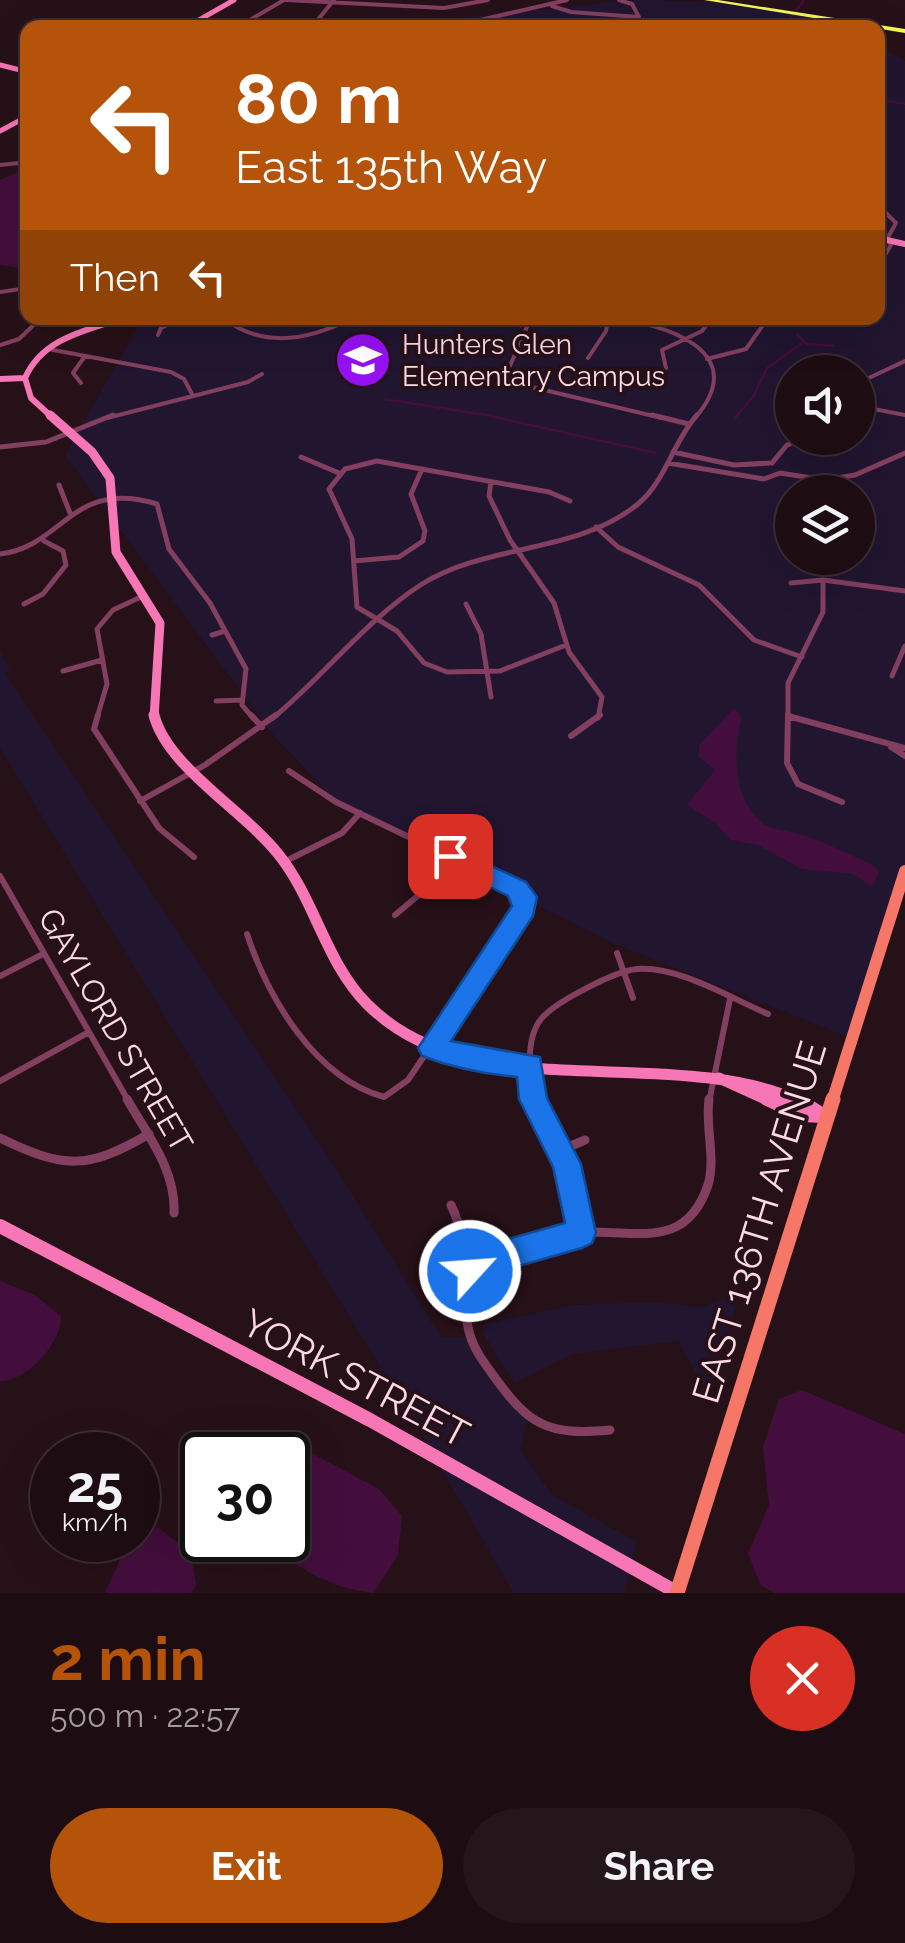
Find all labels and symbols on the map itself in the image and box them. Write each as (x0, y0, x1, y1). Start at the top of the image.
place label: Hunters Glen Elementary Campus (402, 328, 665, 393)
school or university icon: Hunters Glen Elementary Campus (333, 330, 393, 390)
pin (408, 814, 493, 899)
street label: GAYLORD STREET (31, 902, 201, 1158)
street label: EAST 136TH AVENUE (683, 1036, 835, 1408)
position arrow (418, 1219, 522, 1323)
street label: YORK STREET (235, 1299, 477, 1457)
speed limit sign: 30 (180, 1432, 310, 1562)

